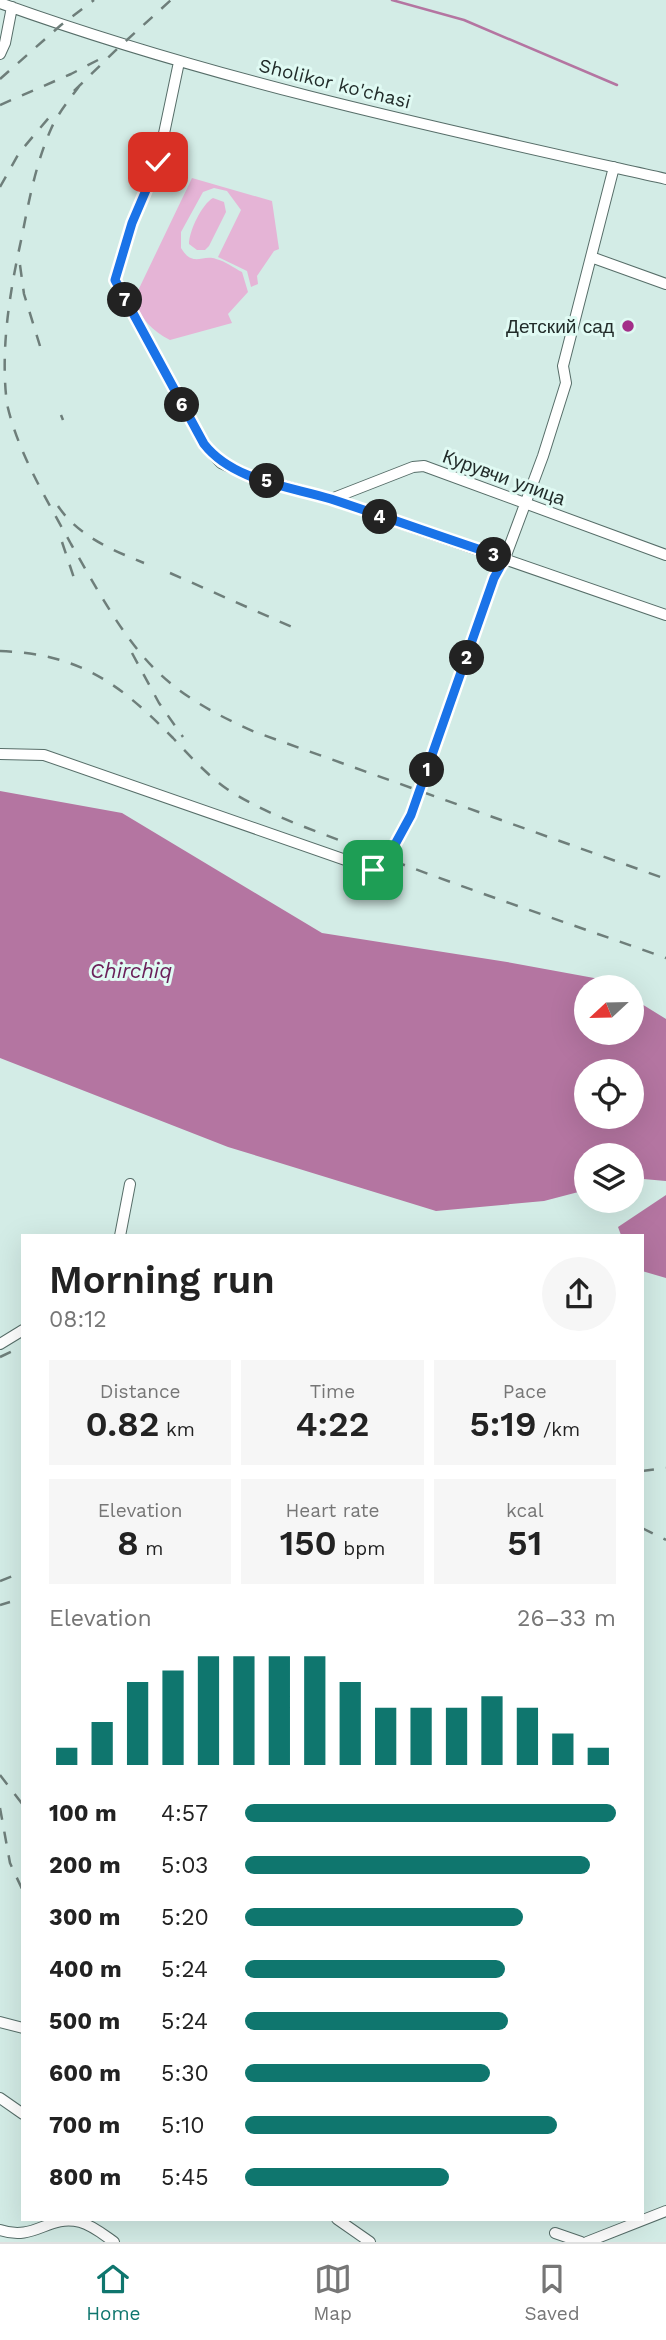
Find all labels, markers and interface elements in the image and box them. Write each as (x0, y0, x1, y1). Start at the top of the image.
street label: Sholikor ko'chasi (257, 54, 413, 113)
pin (128, 132, 188, 192)
icon: check (139, 143, 177, 181)
pin: 7 (108, 282, 142, 318)
text: 7 (119, 288, 130, 311)
place label: Детский сад (506, 315, 614, 338)
marker: Детский сад (620, 318, 636, 334)
pin: 6 (164, 388, 200, 422)
text: 6 (176, 393, 187, 416)
street label: Курувчи улица (439, 445, 569, 510)
pin: 5 (250, 463, 284, 498)
text: 5 (261, 469, 272, 492)
pin: 4 (362, 500, 398, 534)
text: 4 (373, 505, 386, 528)
pin: 3 (476, 538, 512, 572)
text: 3 (488, 543, 499, 566)
pin: 2 (449, 640, 484, 676)
text: 2 (461, 646, 472, 669)
pin: 1 (410, 752, 444, 788)
text: 1 (422, 758, 431, 781)
pin (343, 840, 403, 900)
icon: arrive (354, 851, 392, 889)
water label: Chirchiq (90, 958, 172, 983)
north arrow (574, 975, 644, 1045)
map controls (574, 975, 644, 1213)
button: locate (574, 1059, 644, 1129)
button: layers (574, 1143, 644, 1213)
button: share (542, 1257, 616, 1331)
text: Morning run (49, 1258, 275, 1302)
text: 08:12 (49, 1306, 107, 1333)
text: Distance (100, 1380, 181, 1403)
text: Time (310, 1380, 355, 1403)
text: Pace (503, 1380, 547, 1403)
text: 0.82 (85, 1403, 160, 1445)
text: 4:22 (295, 1403, 370, 1445)
text: 5:19 (469, 1403, 537, 1445)
text: km (160, 1418, 195, 1441)
text: /km (537, 1418, 580, 1441)
text: Elevation (98, 1499, 183, 1522)
text: Heart rate (286, 1499, 379, 1522)
text: kcal (506, 1499, 544, 1522)
text: 8 (117, 1522, 139, 1564)
text: 150 (280, 1522, 337, 1564)
text: 51 (507, 1522, 542, 1564)
text: m (139, 1537, 163, 1560)
text: bpm (337, 1537, 385, 1560)
text: Elevation (49, 1605, 152, 1632)
text: 26–33 m (517, 1605, 616, 1632)
text: 100 m (49, 1800, 117, 1827)
text: 4:57 (161, 1800, 208, 1827)
text: 200 m (49, 1852, 121, 1879)
text: 5:03 (161, 1852, 208, 1879)
text: 300 m (49, 1904, 120, 1931)
text: 5:20 (161, 1904, 209, 1931)
text: 400 m (49, 1956, 122, 1983)
text: 5:24 (161, 1956, 208, 1983)
text: 500 m (49, 2008, 120, 2035)
text: 5:24 (161, 2008, 208, 2035)
text: 600 m (49, 2060, 121, 2087)
text: 5:30 (161, 2060, 209, 2087)
text: 700 m (49, 2112, 120, 2139)
text: 5:10 (161, 2112, 204, 2139)
text: 800 m (49, 2164, 121, 2191)
text: 5:45 (161, 2164, 209, 2191)
tab: Home (86, 2260, 141, 2325)
tab: Map (313, 2260, 352, 2325)
tab: Saved (524, 2260, 580, 2325)

